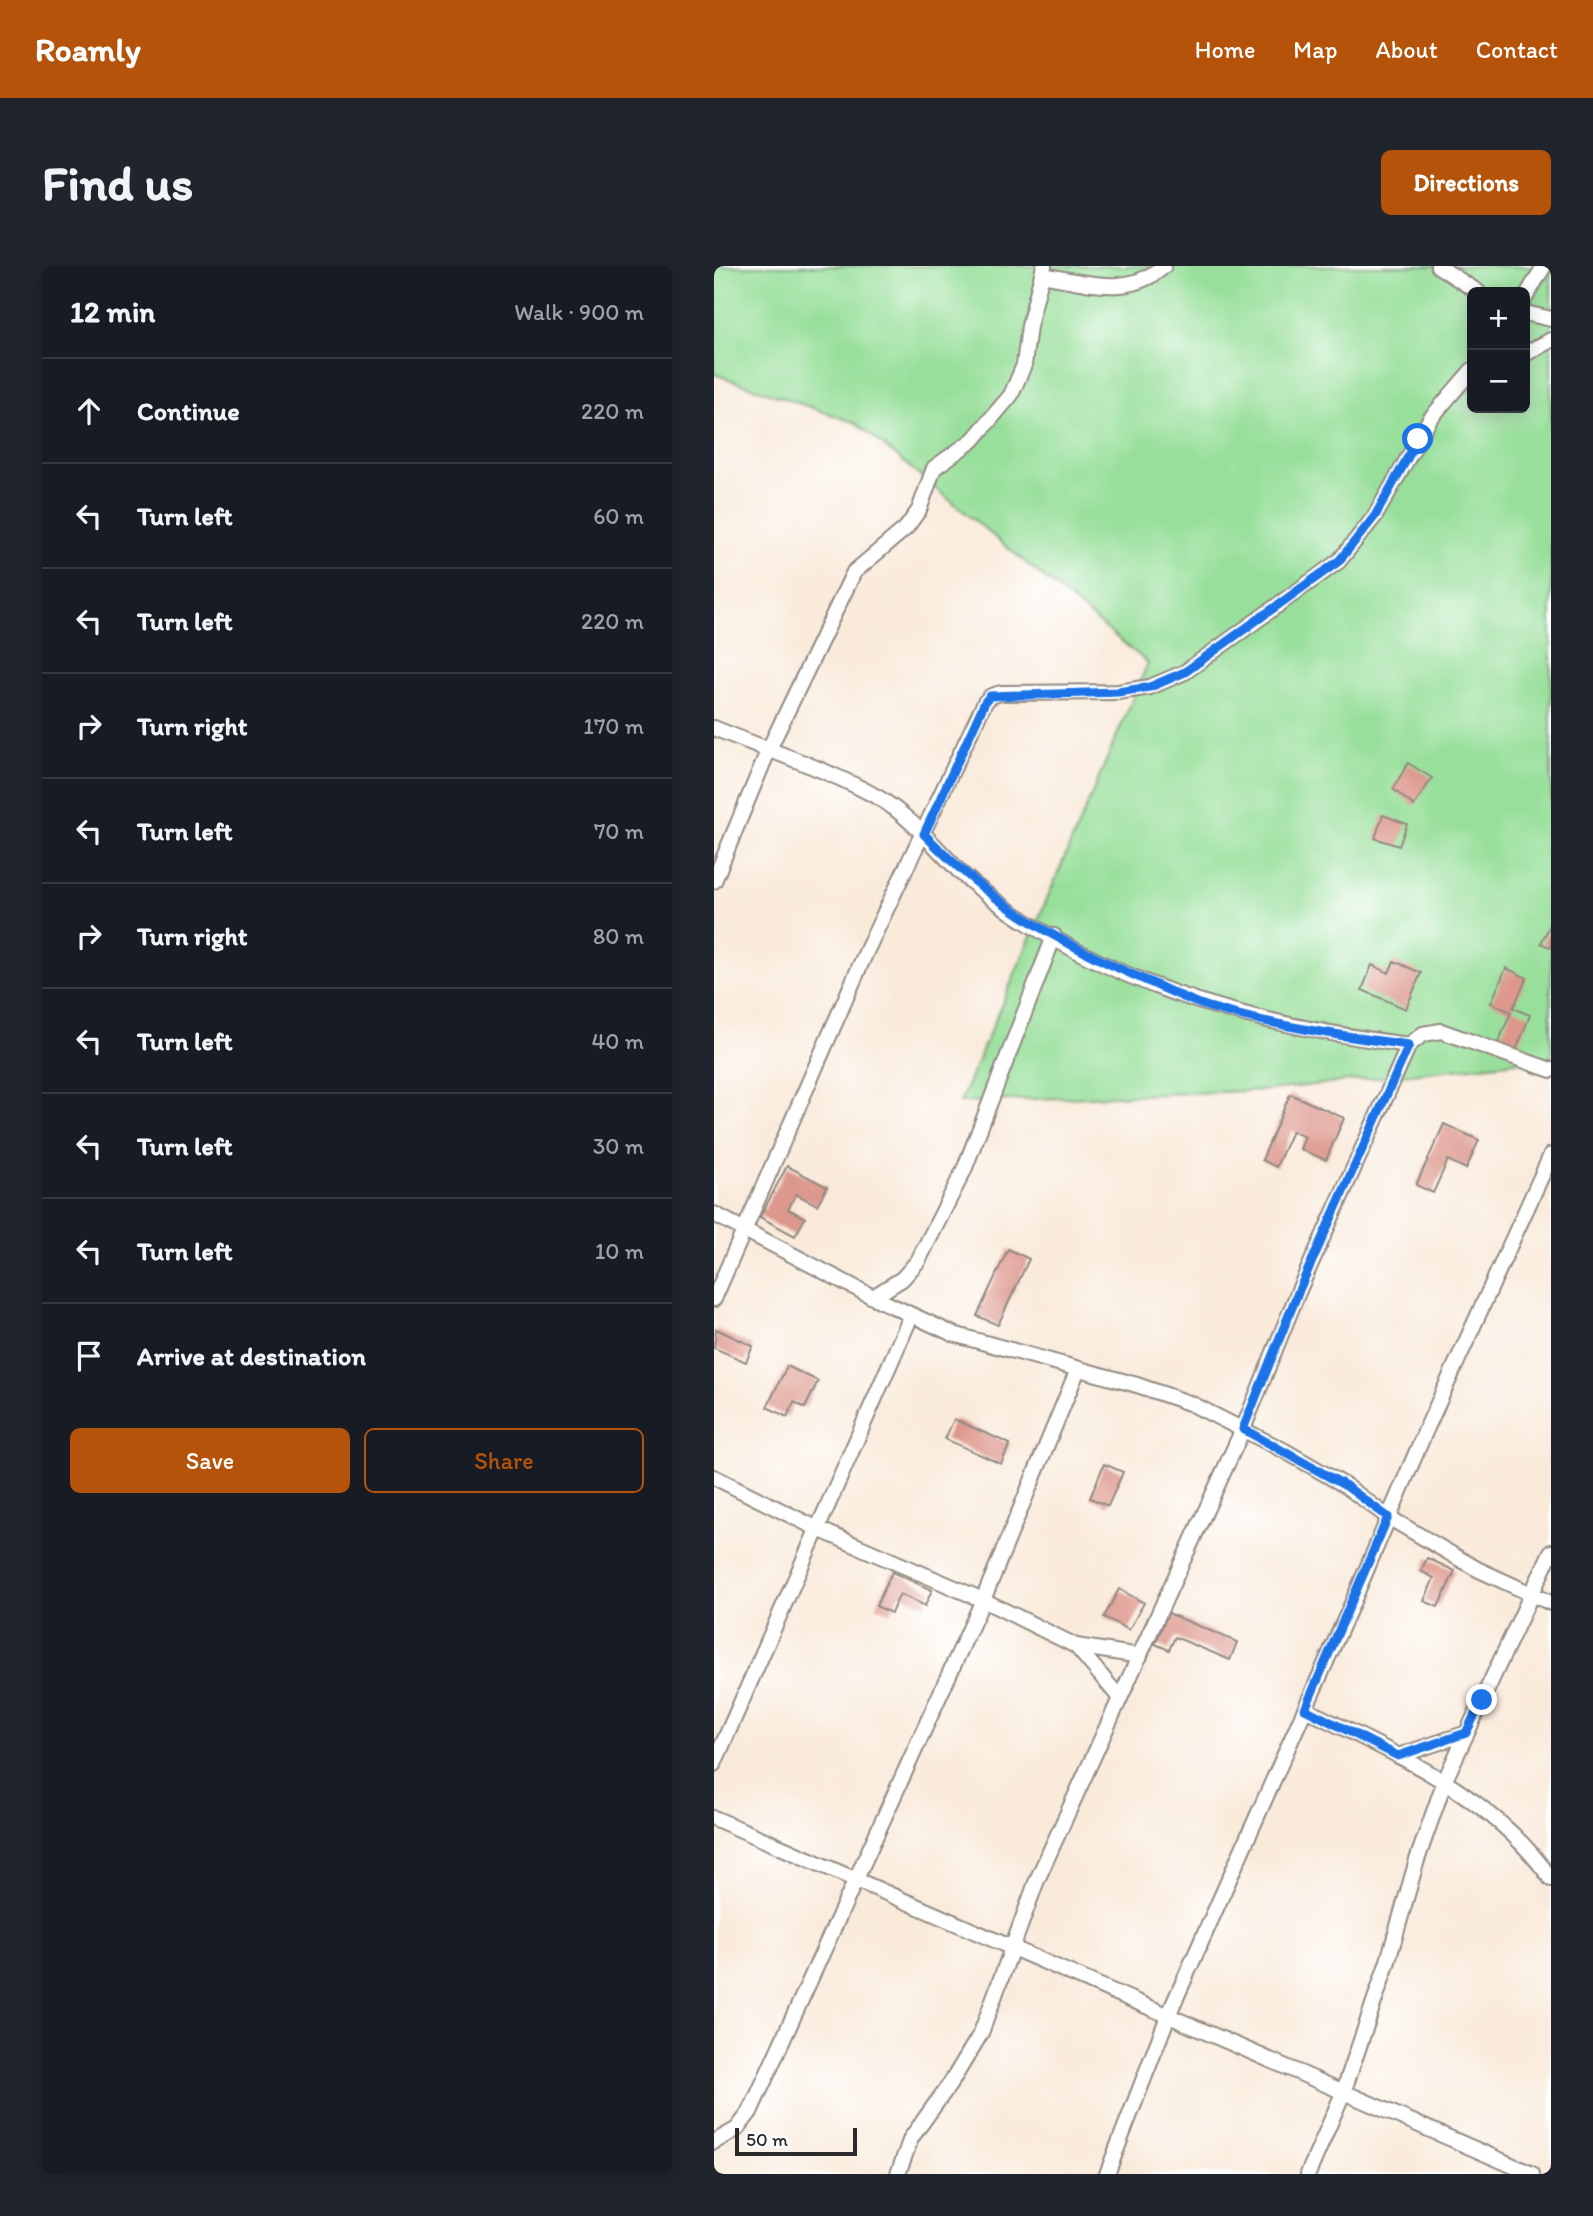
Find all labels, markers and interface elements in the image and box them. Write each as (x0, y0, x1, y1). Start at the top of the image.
text: Roamly (35, 30, 141, 69)
text: Home (1195, 35, 1255, 64)
text: Map (1293, 35, 1337, 64)
text: About (1375, 35, 1438, 64)
text: Contact (1476, 35, 1558, 64)
button: Directions (1381, 150, 1551, 215)
text: Find us (42, 153, 193, 212)
map controls (1467, 287, 1530, 413)
button: + (1467, 287, 1530, 350)
text: 12 min (70, 293, 155, 330)
text: Walk · 900 m (514, 298, 644, 326)
button: − (1467, 350, 1530, 413)
icon: ahead (70, 392, 108, 430)
text: Continue (137, 395, 240, 427)
text: 220 m (581, 397, 644, 425)
route start (1402, 423, 1433, 454)
icon: left (70, 497, 108, 535)
text: Turn left (137, 500, 233, 532)
text: 60 m (593, 502, 644, 530)
icon: left (70, 602, 108, 640)
text: Turn left (137, 605, 233, 637)
text: 220 m (581, 607, 644, 635)
icon: right (70, 707, 108, 745)
text: Turn right (137, 710, 248, 742)
text: 170 m (583, 712, 644, 740)
icon: left (70, 812, 108, 850)
text: Turn left (137, 815, 233, 847)
text: 70 m (594, 817, 644, 845)
icon: right (70, 917, 108, 955)
text: Turn right (137, 920, 248, 952)
text: 80 m (593, 922, 644, 950)
icon: left (70, 1022, 108, 1060)
text: Turn left (137, 1025, 233, 1057)
text: 40 m (591, 1027, 644, 1055)
icon: left (70, 1127, 108, 1165)
text: Turn left (137, 1130, 233, 1162)
text: 30 m (593, 1132, 644, 1160)
icon: left (70, 1232, 108, 1270)
text: Turn left (137, 1235, 233, 1267)
text: 10 m (595, 1237, 644, 1265)
icon: arrive (70, 1337, 108, 1375)
text: Arrive at destination (137, 1340, 366, 1372)
button: Save (70, 1428, 350, 1493)
button: Share (364, 1428, 644, 1493)
route end (1466, 1684, 1497, 1715)
scale bar (735, 2125, 858, 2157)
text: 50 m (746, 2128, 788, 2151)

